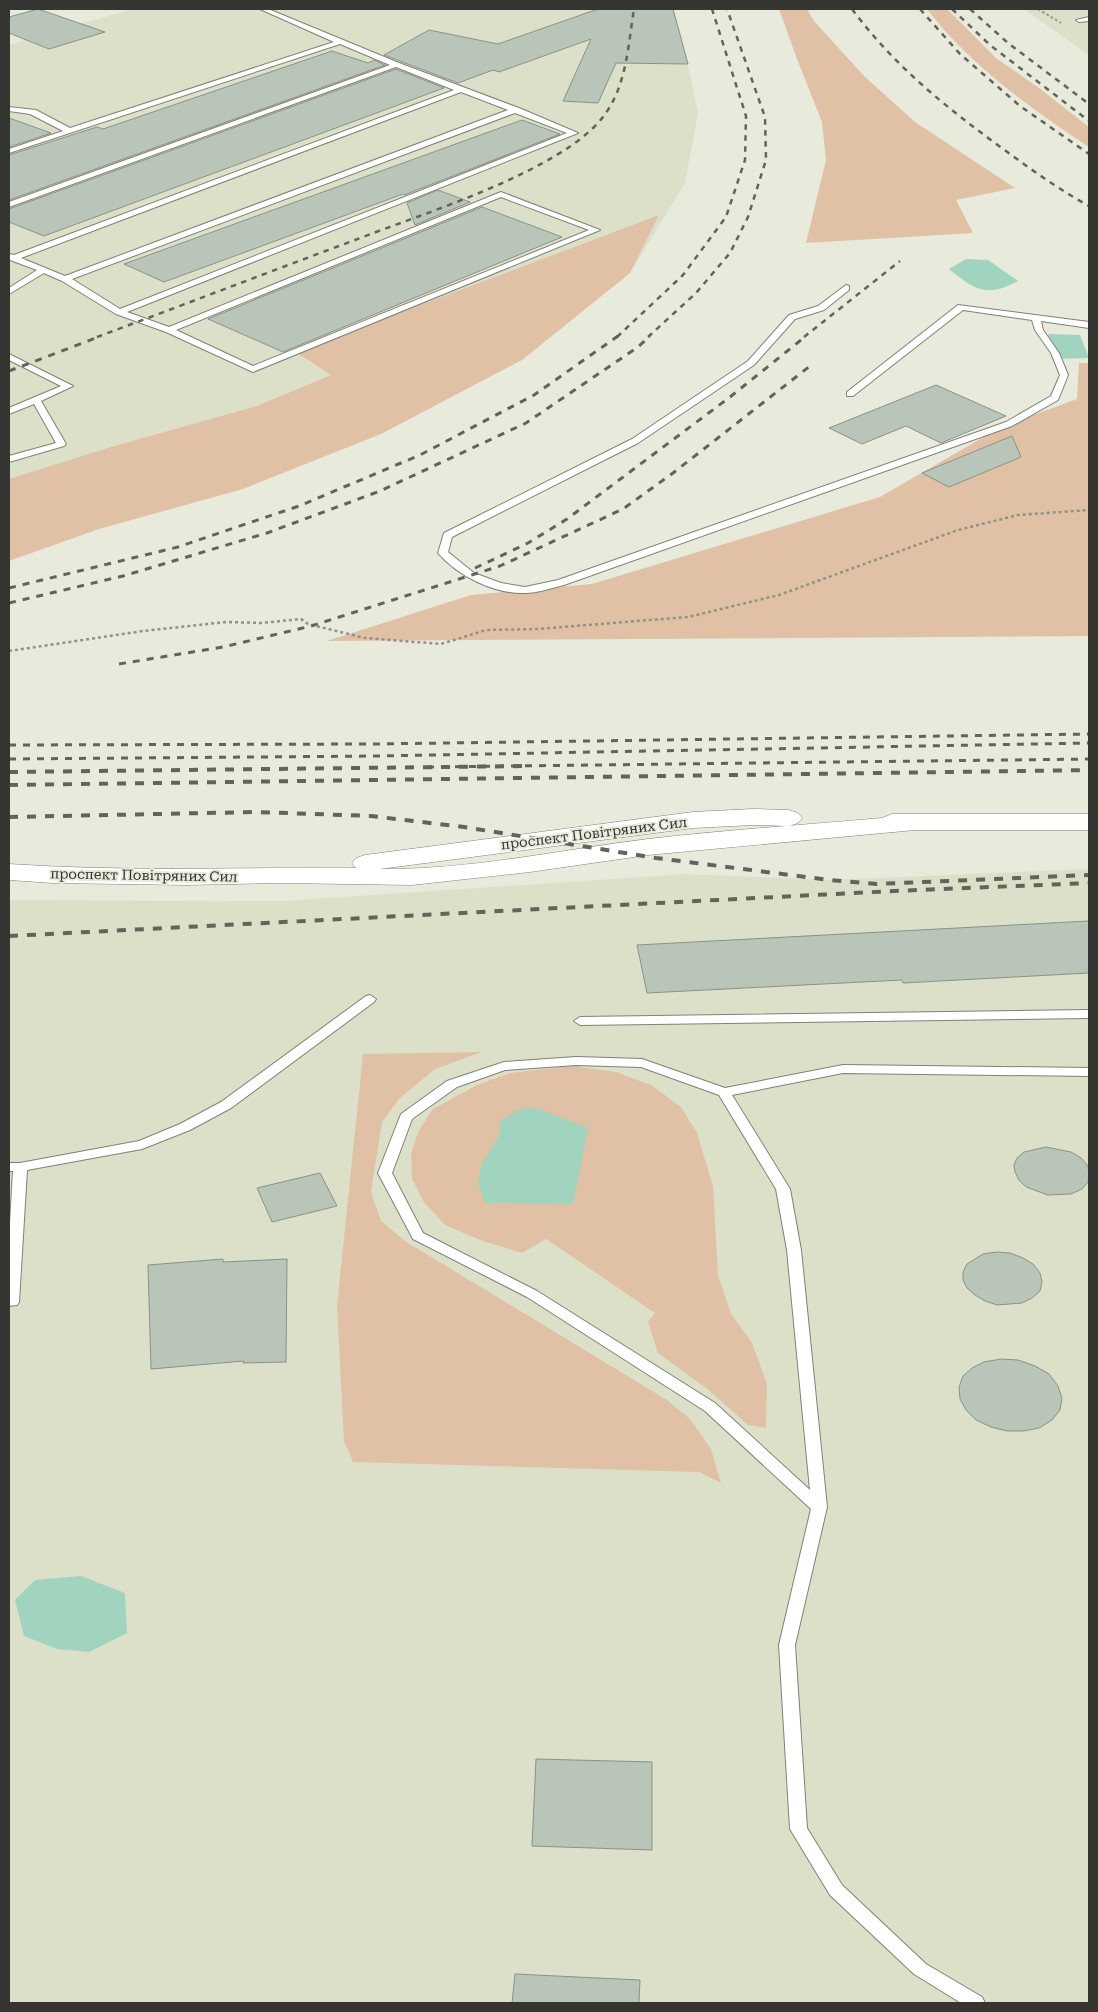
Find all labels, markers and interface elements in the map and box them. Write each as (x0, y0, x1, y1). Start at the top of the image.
street label: проспект Повітряних Сил (500, 814, 688, 852)
street label: проспект Повітряних Сил (50, 865, 238, 885)

